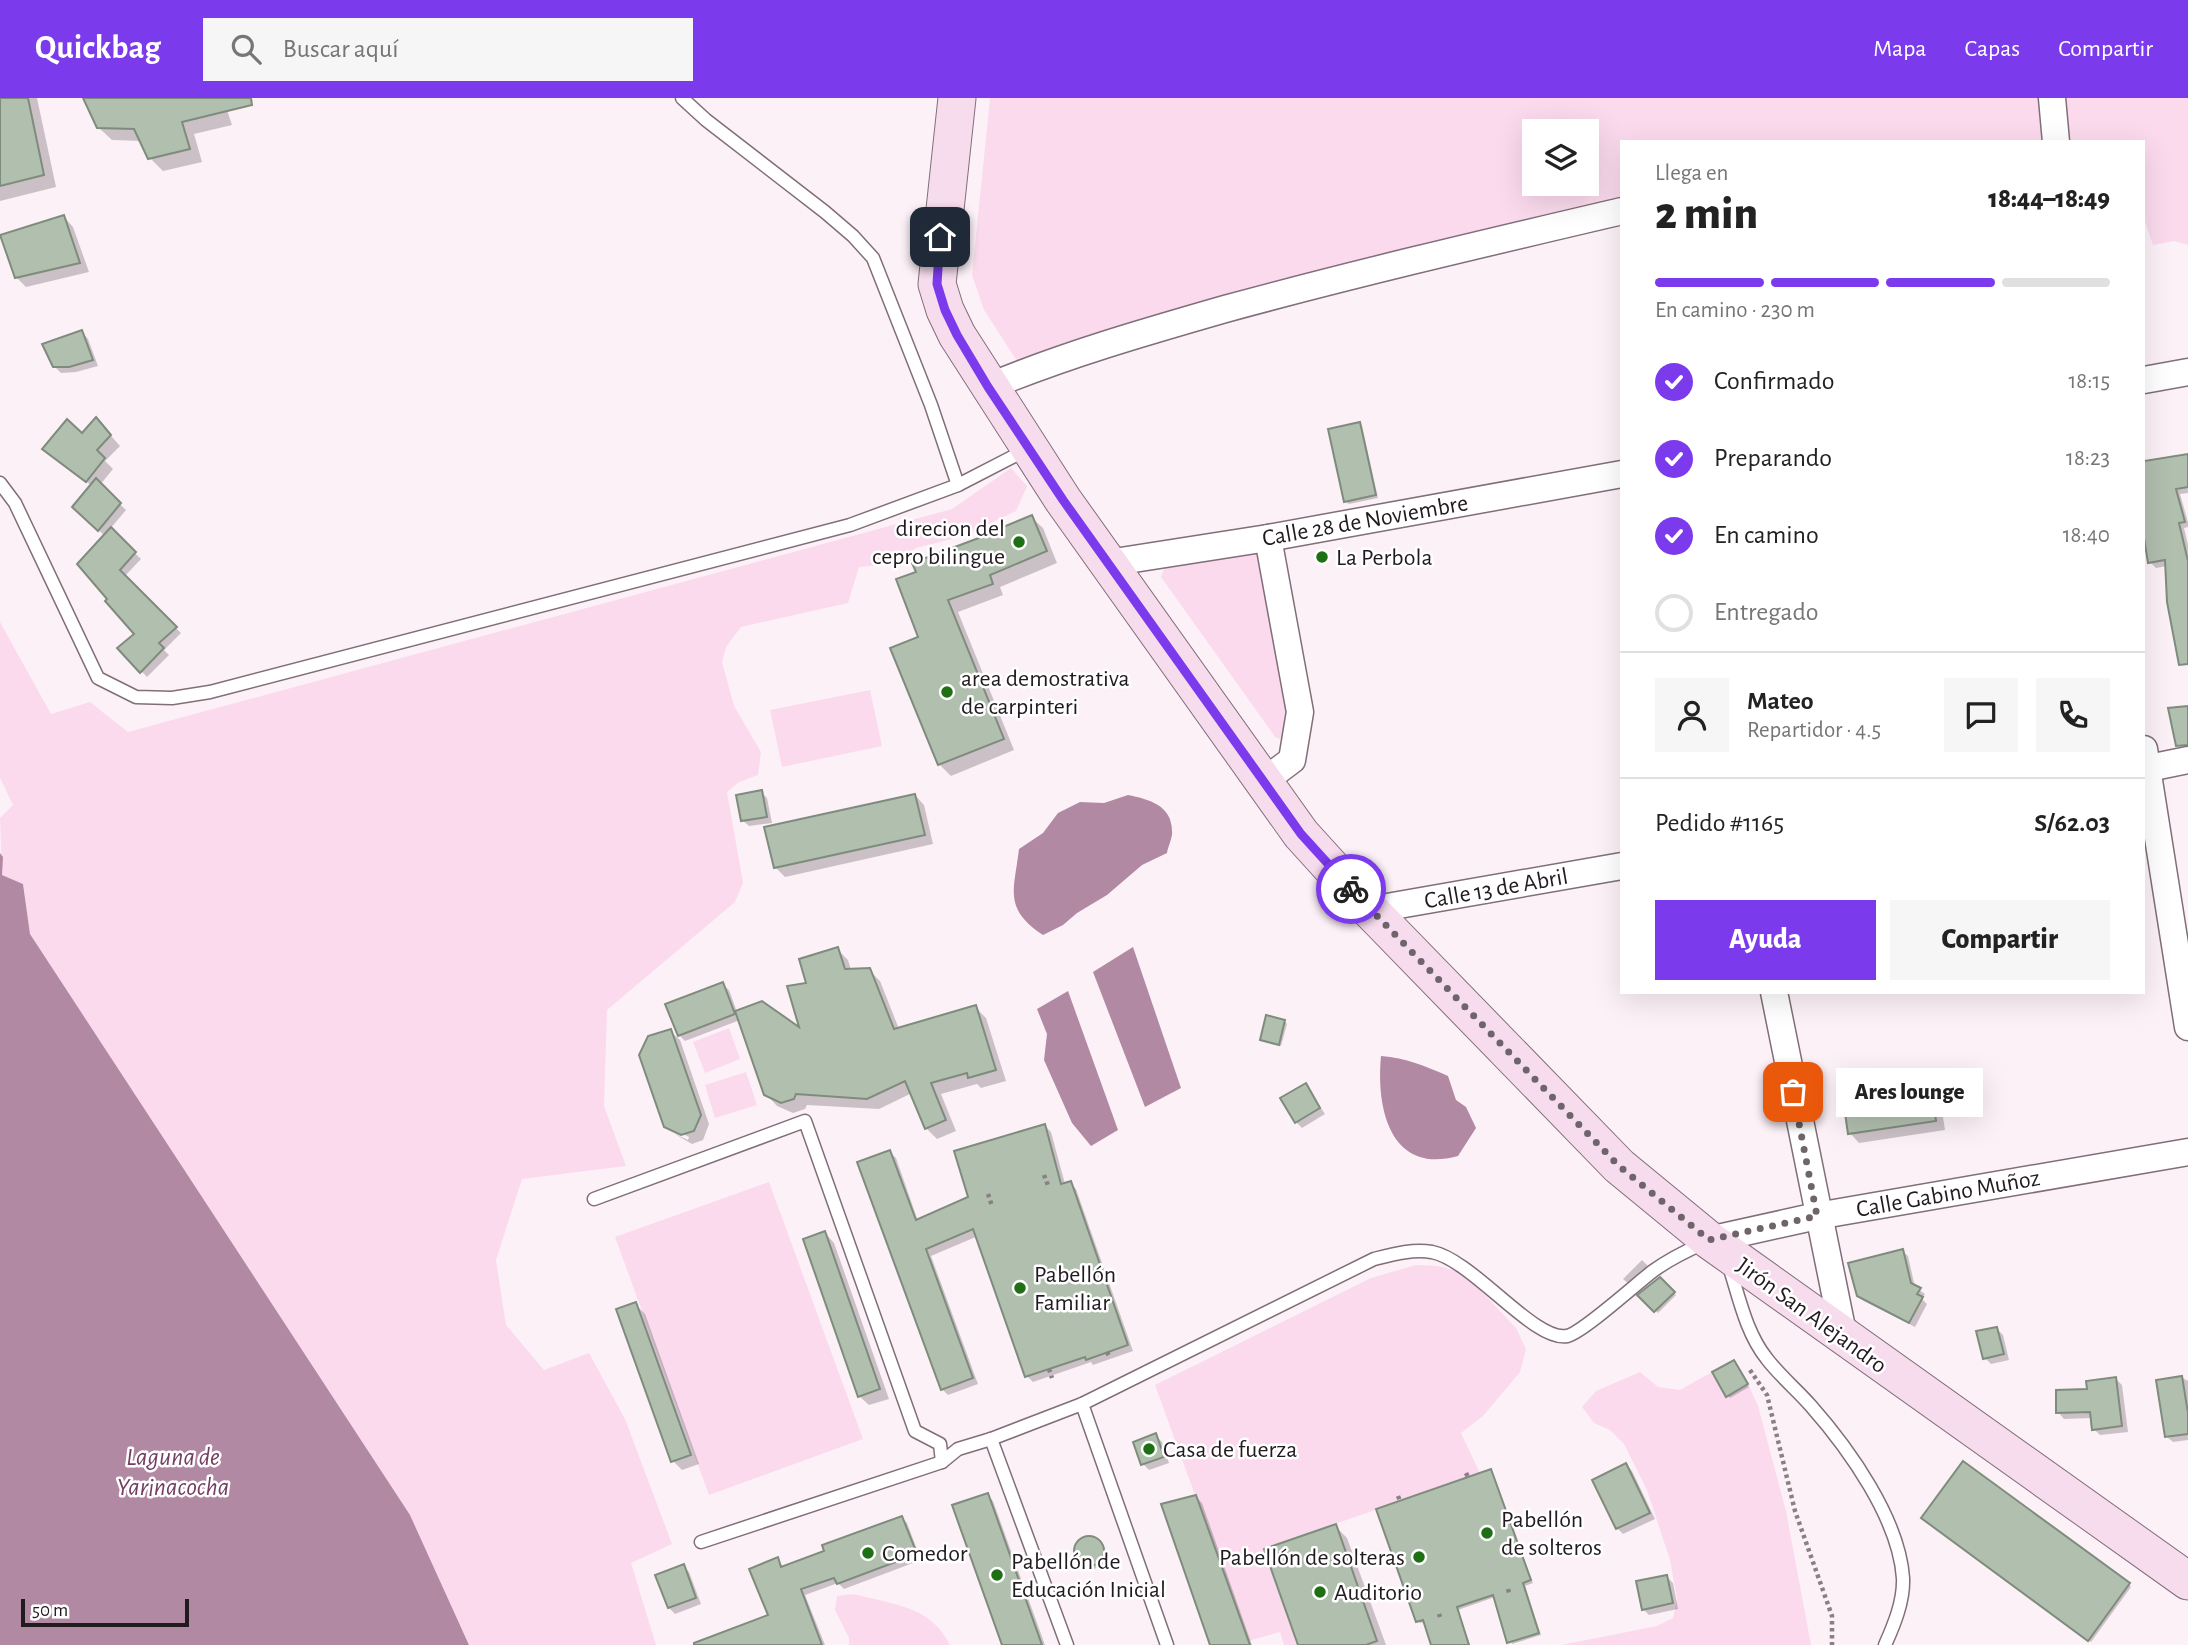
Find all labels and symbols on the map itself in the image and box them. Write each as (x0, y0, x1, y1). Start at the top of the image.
pin (910, 207, 970, 267)
street label: Calle 28 de Noviembre (1260, 491, 1470, 551)
place label: direcion del cepro bilingue (872, 517, 1005, 569)
marker: direcion del cepro bilingue (1011, 534, 1027, 550)
place label: La Perbola (1336, 546, 1432, 570)
marker: La Perbola (1314, 549, 1330, 565)
place label: area demostrativa de carpinteri (961, 667, 1130, 719)
marker: area demostrativa de carpinteri (939, 684, 955, 700)
courier (1316, 854, 1386, 924)
street label: Calle 13 de Abril (1422, 865, 1570, 913)
pin (1763, 1062, 1823, 1122)
callout: Ares lounge (1835, 1068, 1982, 1116)
street label: Calle Gabino Muñoz (1854, 1166, 2042, 1222)
street label: Jirón San Alejandro (1732, 1253, 1891, 1378)
place label: Pabellón Familiar (1034, 1263, 1116, 1315)
marker: Pabellón Familiar (1012, 1280, 1028, 1296)
place label: Casa de fuerza (1163, 1438, 1297, 1462)
marker: Casa de fuerza (1141, 1441, 1157, 1457)
water label: Laguna de Yarinacocha (117, 1444, 229, 1500)
place label: Pabellón de solteros (1501, 1508, 1602, 1560)
marker: Pabellón de solteros (1479, 1525, 1495, 1541)
place label: Comedor (882, 1542, 968, 1566)
marker: Comedor (860, 1545, 876, 1561)
place label: Pabellón de solteras (1219, 1546, 1405, 1570)
marker: Pabellón de solteras (1411, 1549, 1427, 1565)
place label: Pabellón de Educación Inicial (1011, 1550, 1166, 1602)
marker: Pabellón de Educación Inicial (989, 1567, 1005, 1583)
place label: Auditorio (1334, 1581, 1422, 1605)
marker: Auditorio (1312, 1584, 1328, 1600)
scale bar (21, 1596, 189, 1628)

